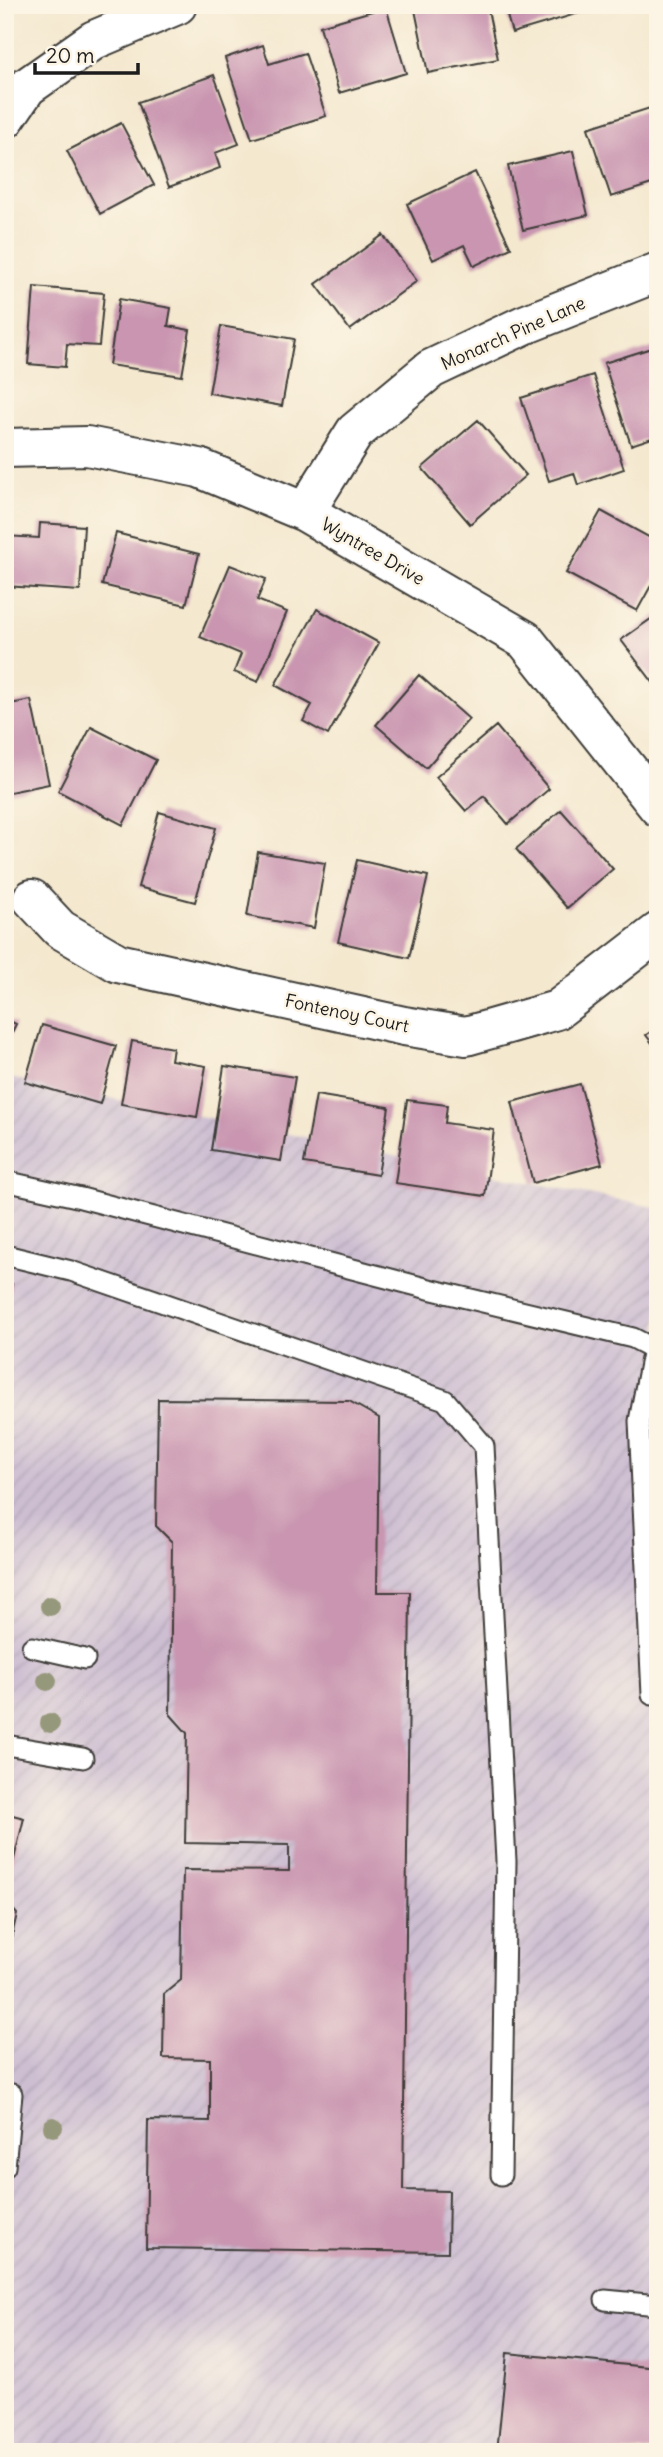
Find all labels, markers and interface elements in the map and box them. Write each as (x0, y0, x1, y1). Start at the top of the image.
scale bar (35, 32, 138, 76)
text: 20 m (46, 42, 95, 69)
street label: Monarch Pine Lane (437, 291, 589, 375)
street label: Wyntree Drive (317, 512, 429, 590)
street label: Fontenoy Court (283, 989, 411, 1037)

